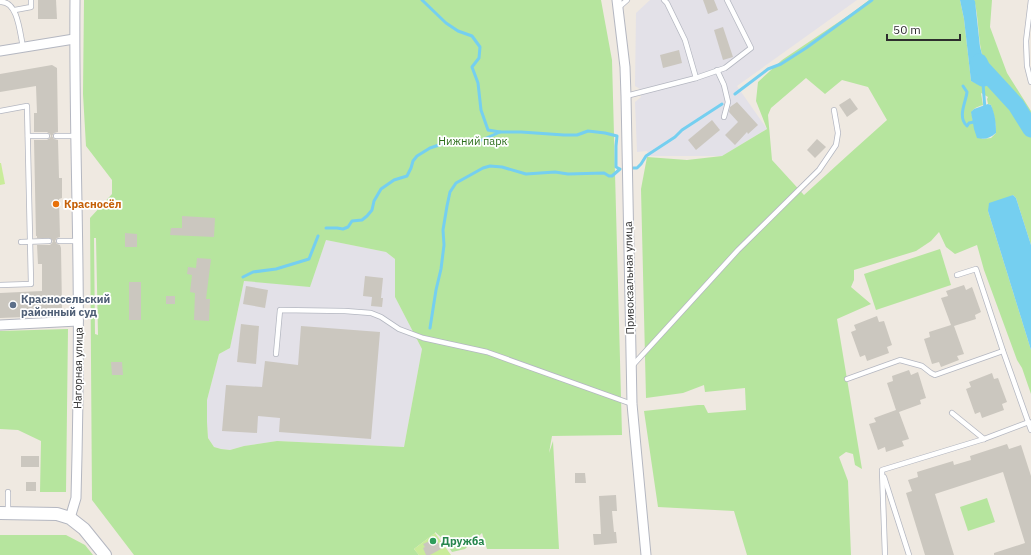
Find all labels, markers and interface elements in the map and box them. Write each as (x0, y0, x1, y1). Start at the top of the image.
scale bar (887, 16, 960, 42)
text: 50 m (893, 22, 921, 37)
park label: Нижний парк (438, 134, 508, 148)
place label: Красносёл (64, 197, 121, 211)
marker: Красносёл (51, 199, 61, 209)
street label: Привокзальная улица (621, 221, 637, 335)
place label: Красносельский районный суд (21, 292, 110, 319)
marker: Красносельский районный суд (8, 300, 18, 310)
street label: Нагорная улица (70, 327, 86, 409)
place label: Дружба (441, 534, 484, 548)
marker: Дружба (428, 536, 438, 546)

